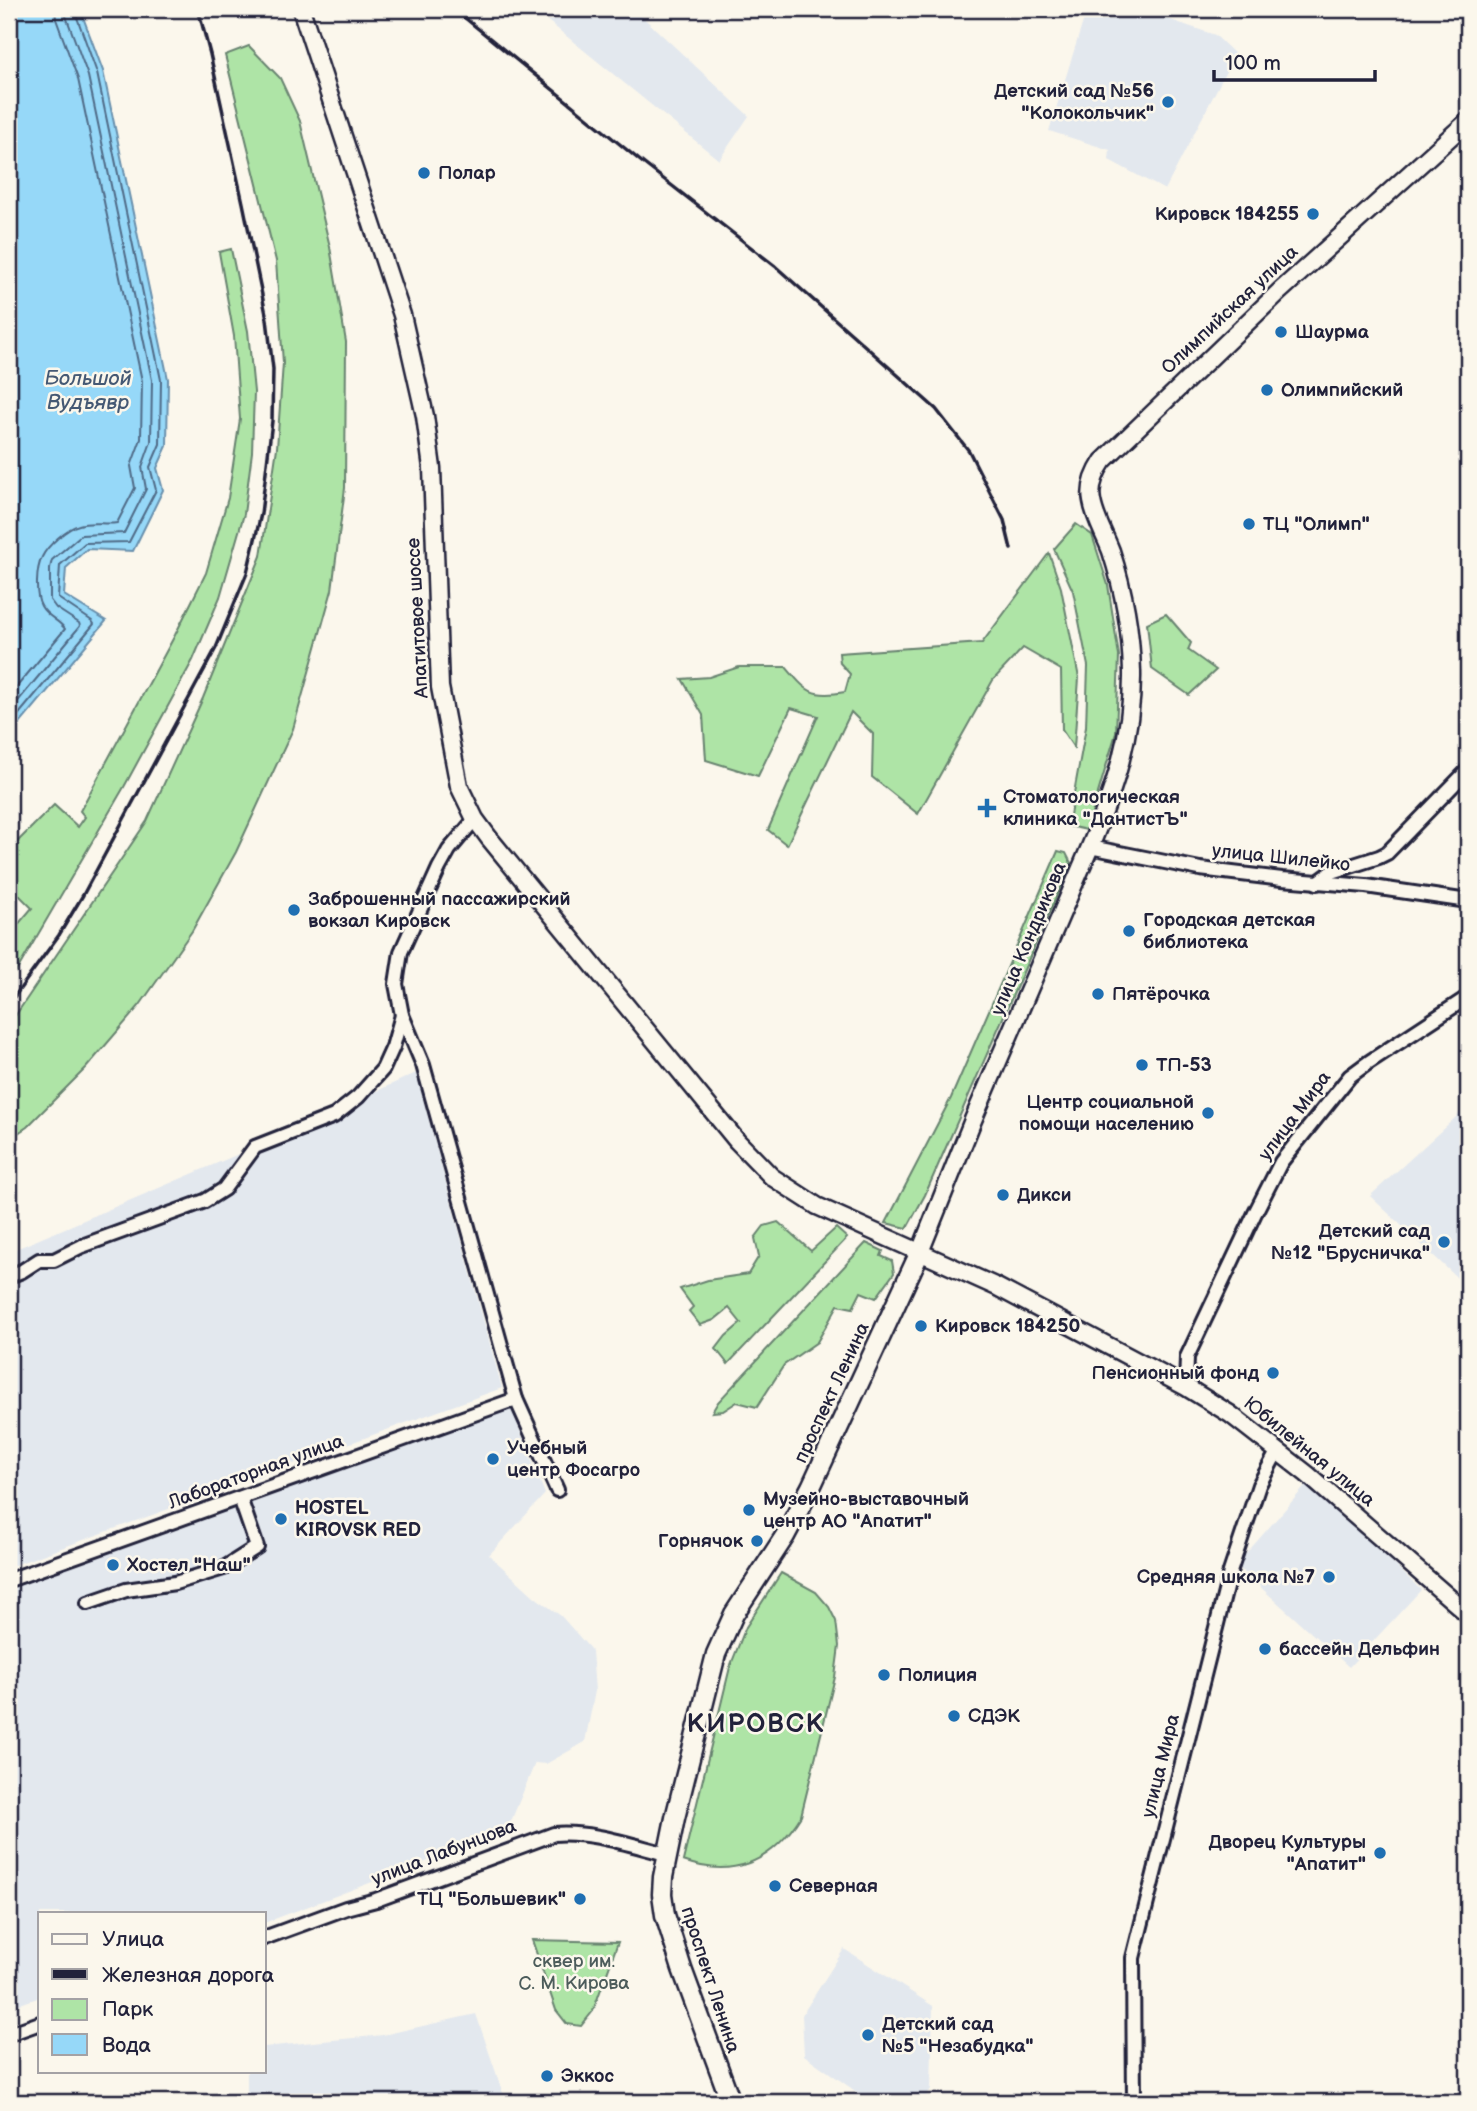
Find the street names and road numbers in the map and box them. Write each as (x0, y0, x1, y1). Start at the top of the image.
street label: Олимпийская улица (1157, 241, 1303, 379)
street label: Апатитовое шоссе (402, 537, 434, 700)
street label: улица Шилейко (1211, 839, 1351, 877)
street label: улица Кондрикова (986, 859, 1072, 1019)
street label: улица Мира (1254, 1067, 1336, 1165)
street label: проспект Ленина (789, 1319, 875, 1467)
street label: Юбилейная улица (1239, 1392, 1379, 1512)
street label: Лабораторная улица (164, 1430, 347, 1515)
street label: улица Мира (1137, 1712, 1185, 1820)
street label: улица Лабунцова (368, 1815, 520, 1891)
street label: проспект Ленина (675, 1904, 745, 2056)

